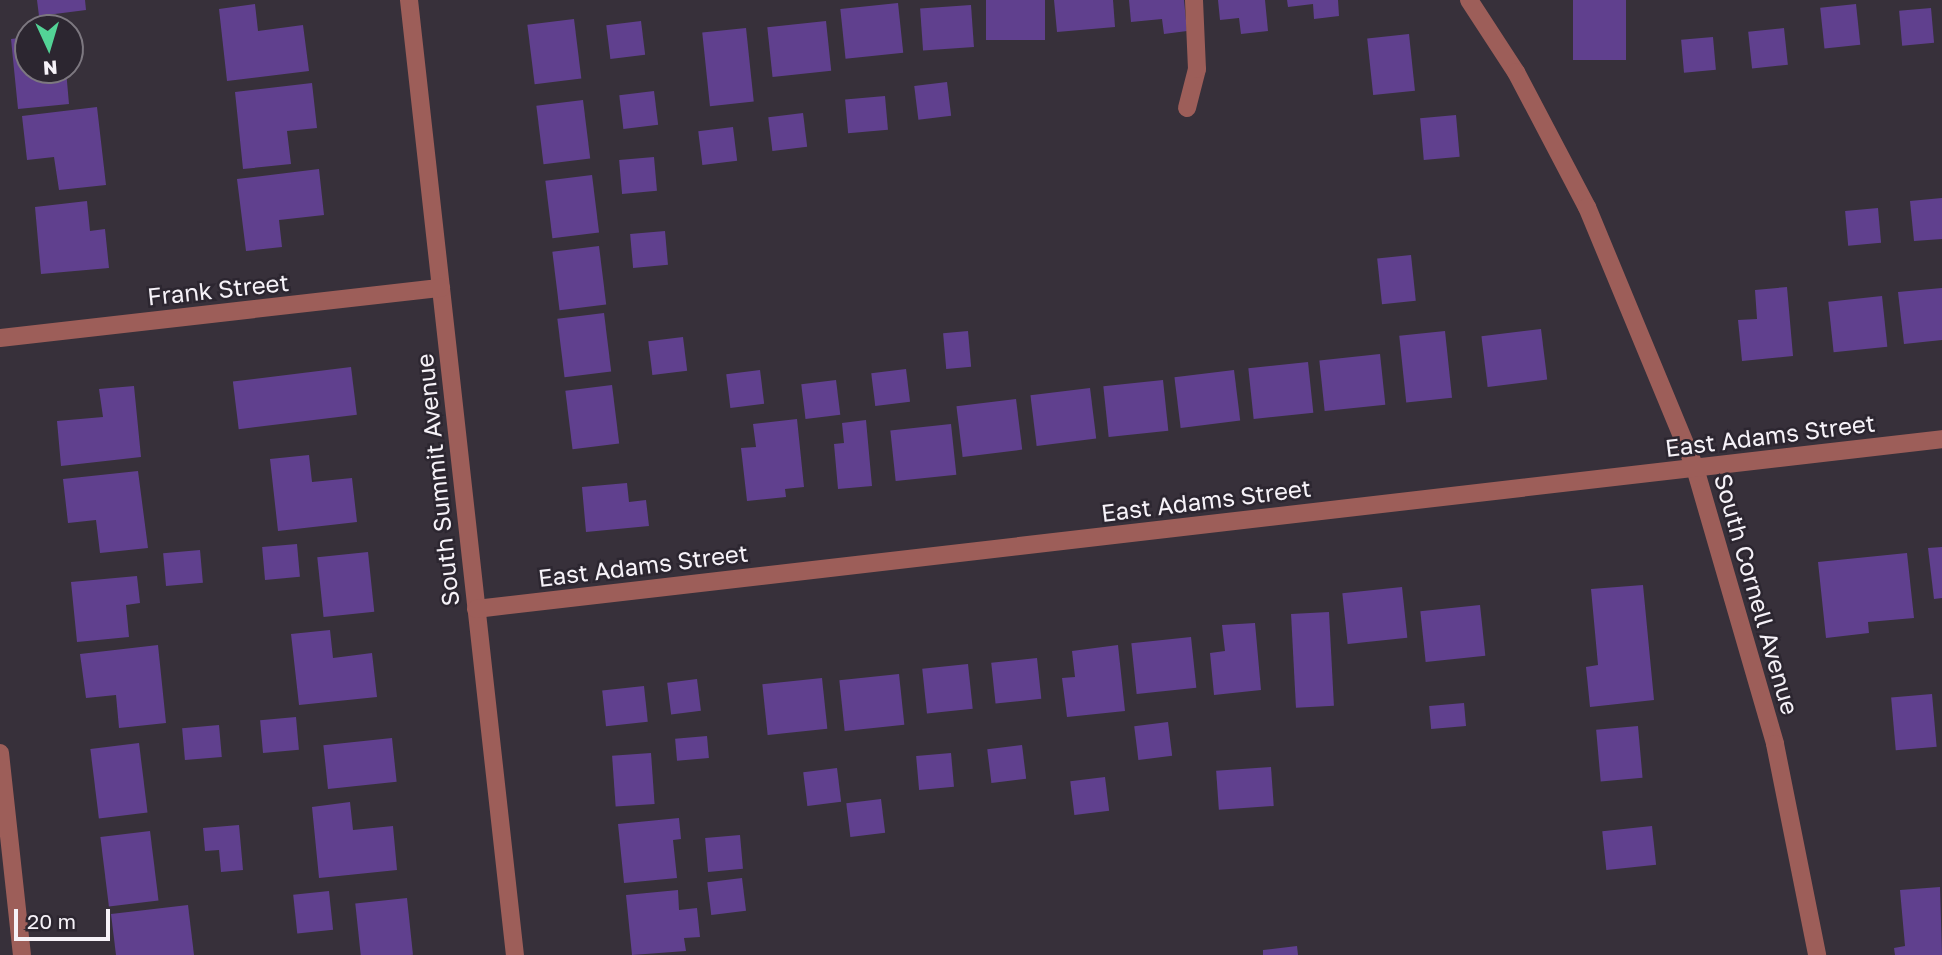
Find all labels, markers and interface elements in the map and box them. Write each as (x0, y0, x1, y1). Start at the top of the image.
north arrow (14, 14, 84, 84)
text: N (42, 56, 58, 80)
street label: Frank Street (146, 267, 290, 311)
street label: South Summit Avenue (409, 352, 465, 608)
street label: East Adams Street (1663, 408, 1877, 462)
street label: South Cornell Avenue (1709, 470, 1805, 718)
street label: East Adams Street (1099, 473, 1313, 527)
street label: East Adams Street (536, 538, 750, 592)
scale bar (18, 895, 114, 939)
text: 20 m (27, 908, 76, 934)

